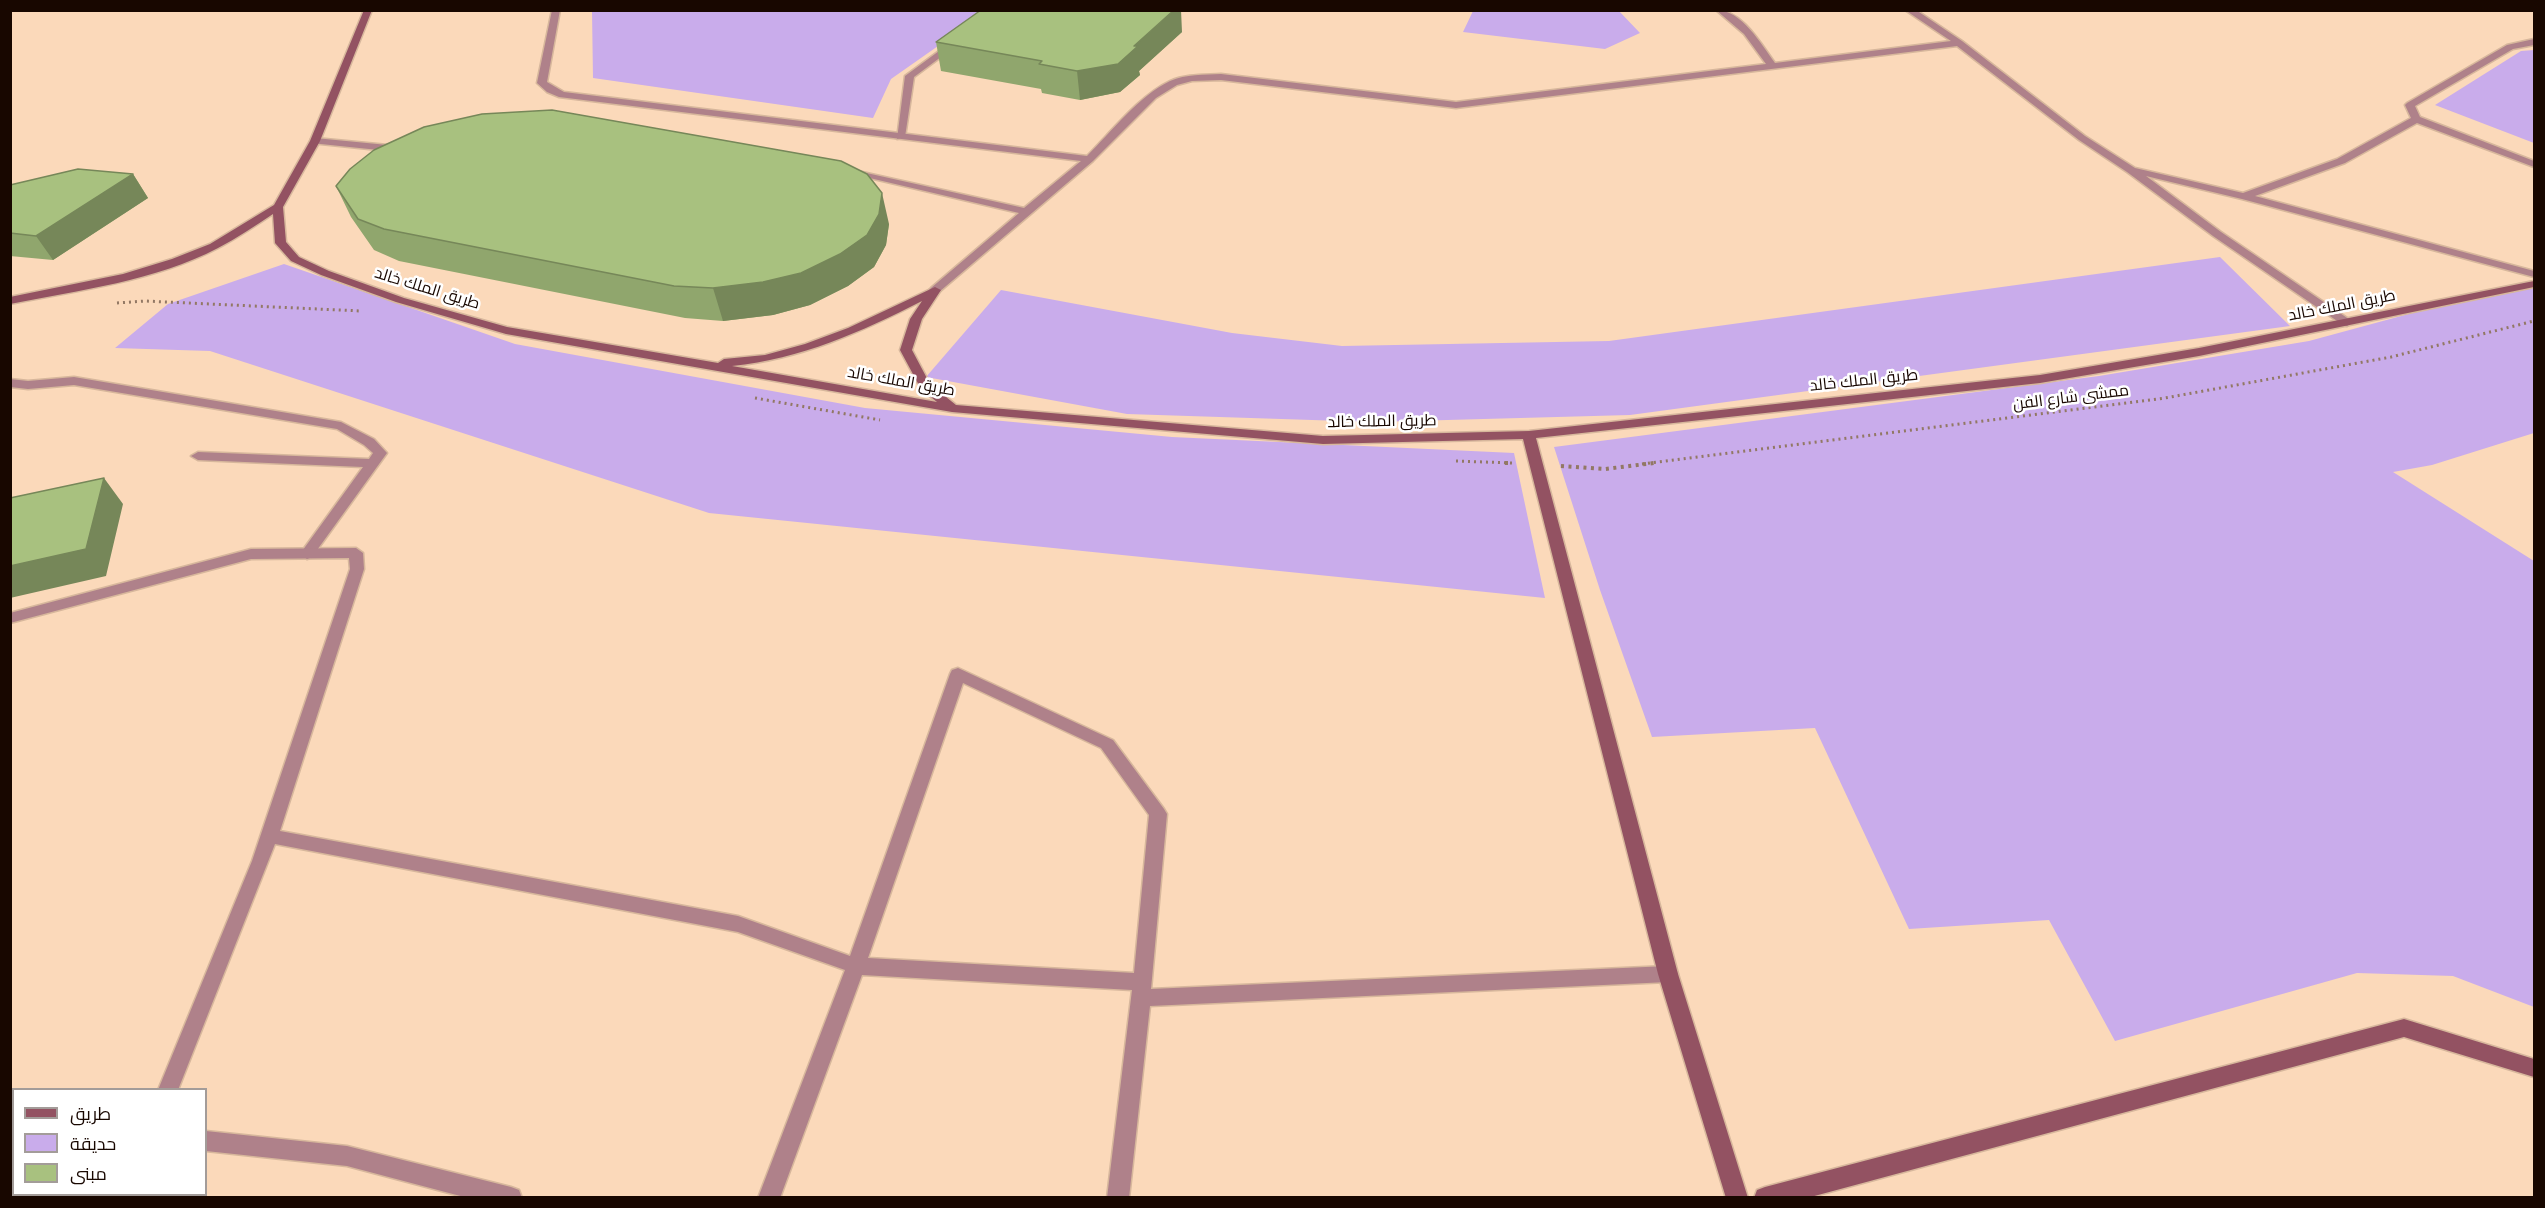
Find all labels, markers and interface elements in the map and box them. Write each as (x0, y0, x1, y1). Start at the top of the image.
street label: طريق الملك خالد (372, 264, 482, 314)
street label: طريق الملك خالد (2287, 286, 2397, 326)
street label: طريق الملك خالد (846, 363, 956, 401)
street label: طريق الملك خالد (1809, 366, 1919, 396)
street label: ممشى شارع الفن (2012, 381, 2130, 415)
street label: طريق الملك خالد (1327, 411, 1437, 433)
legend (12, 1088, 207, 1196)
text: طريق (70, 1103, 111, 1125)
text: حديقة (70, 1133, 116, 1155)
text: مبنى (70, 1163, 107, 1185)

